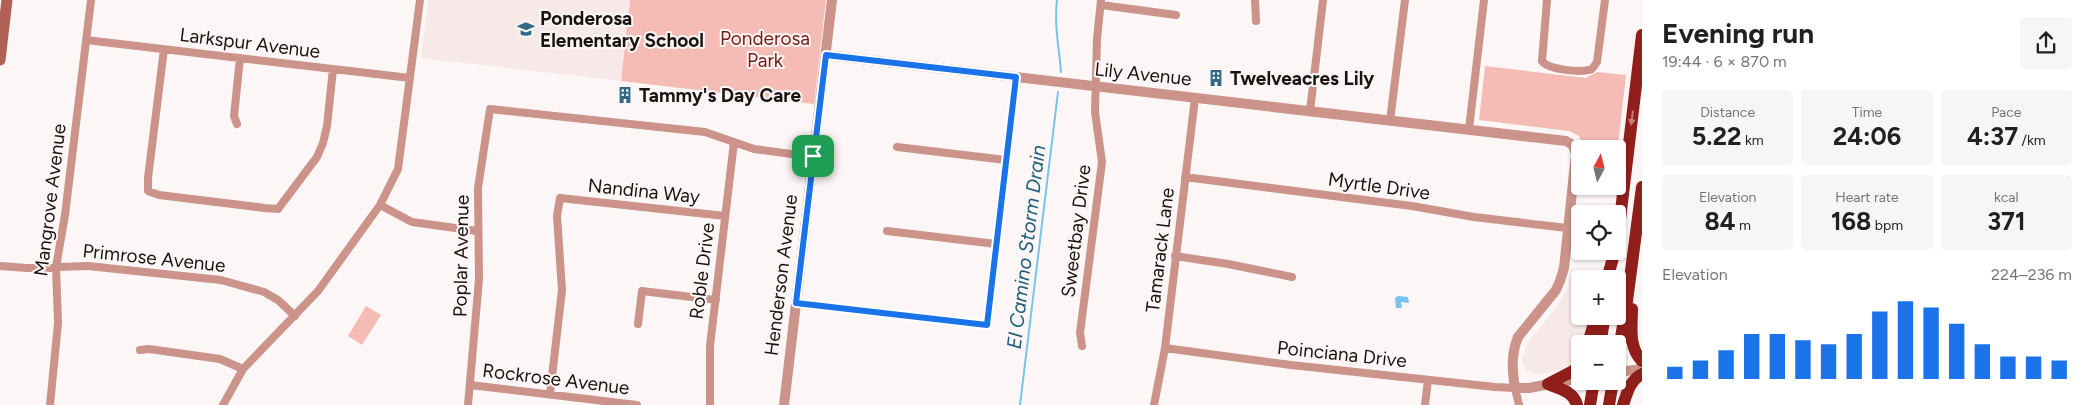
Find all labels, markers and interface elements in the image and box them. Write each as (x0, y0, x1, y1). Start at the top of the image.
place label: Ponderosa Elementary School (540, 7, 704, 52)
text: Evening run (1662, 16, 1814, 50)
button: share (2020, 17, 2072, 69)
school or university icon: Ponderosa Elementary School (516, 19, 536, 39)
street label: Larkspur Avenue (178, 23, 322, 63)
park label: Ponderosa Park (720, 27, 810, 72)
text: 19:44 · 6 × 870 m (1662, 52, 1787, 71)
street label: Lily Avenue (1093, 57, 1193, 91)
place label: Twelveacres Lily (1230, 67, 1374, 90)
building icon: Twelveacres Lily (1206, 68, 1226, 88)
place label: Tammy's Day Care (639, 84, 802, 107)
building icon: Tammy's Day Care (615, 85, 635, 105)
text: Distance (1700, 104, 1755, 121)
text: Time (1852, 104, 1882, 121)
text: Pace (1991, 104, 2021, 121)
one-way arrow (1628, 111, 1636, 127)
text: 5.22 (1692, 121, 1741, 151)
text: 24:06 (1833, 121, 1901, 151)
text: 4:37 (1967, 121, 2018, 151)
street label: Mangrove Avenue (29, 122, 71, 278)
text: km (1741, 132, 1764, 149)
text: /km (2018, 132, 2046, 149)
pin (792, 135, 834, 177)
north arrow (1571, 140, 1626, 195)
map controls (1571, 140, 1626, 390)
icon: arrive (799, 142, 827, 170)
water label: El Camino Storm Drain (1002, 144, 1050, 350)
street label: Sweetbay Drive (1056, 163, 1096, 299)
street label: Myrtle Drive (1326, 167, 1432, 205)
street label: Nandina Way (587, 174, 701, 208)
street label: Tamarack Lane (1141, 186, 1179, 314)
text: Elevation (1699, 189, 1756, 206)
text: Heart rate (1835, 189, 1899, 206)
text: kcal (1994, 189, 2019, 206)
street label: Henderson Avenue (760, 193, 802, 357)
street label: Poplar Avenue (448, 195, 474, 317)
button: locate (1571, 205, 1626, 260)
text: 84 (1704, 206, 1736, 236)
text: 168 (1831, 206, 1871, 236)
text: 371 (1987, 206, 2026, 236)
text: m (1736, 217, 1751, 234)
text: bpm (1871, 217, 1903, 234)
street label: Roble Drive (685, 221, 719, 321)
street label: Primrose Avenue (81, 239, 227, 277)
text: Elevation (1662, 265, 1728, 284)
text: 224–236 m (1991, 265, 2072, 284)
button: + (1571, 270, 1626, 325)
button: − (1571, 335, 1626, 390)
street label: Poinciana Drive (1276, 336, 1408, 372)
street label: Rockrose Avenue (481, 359, 631, 399)

